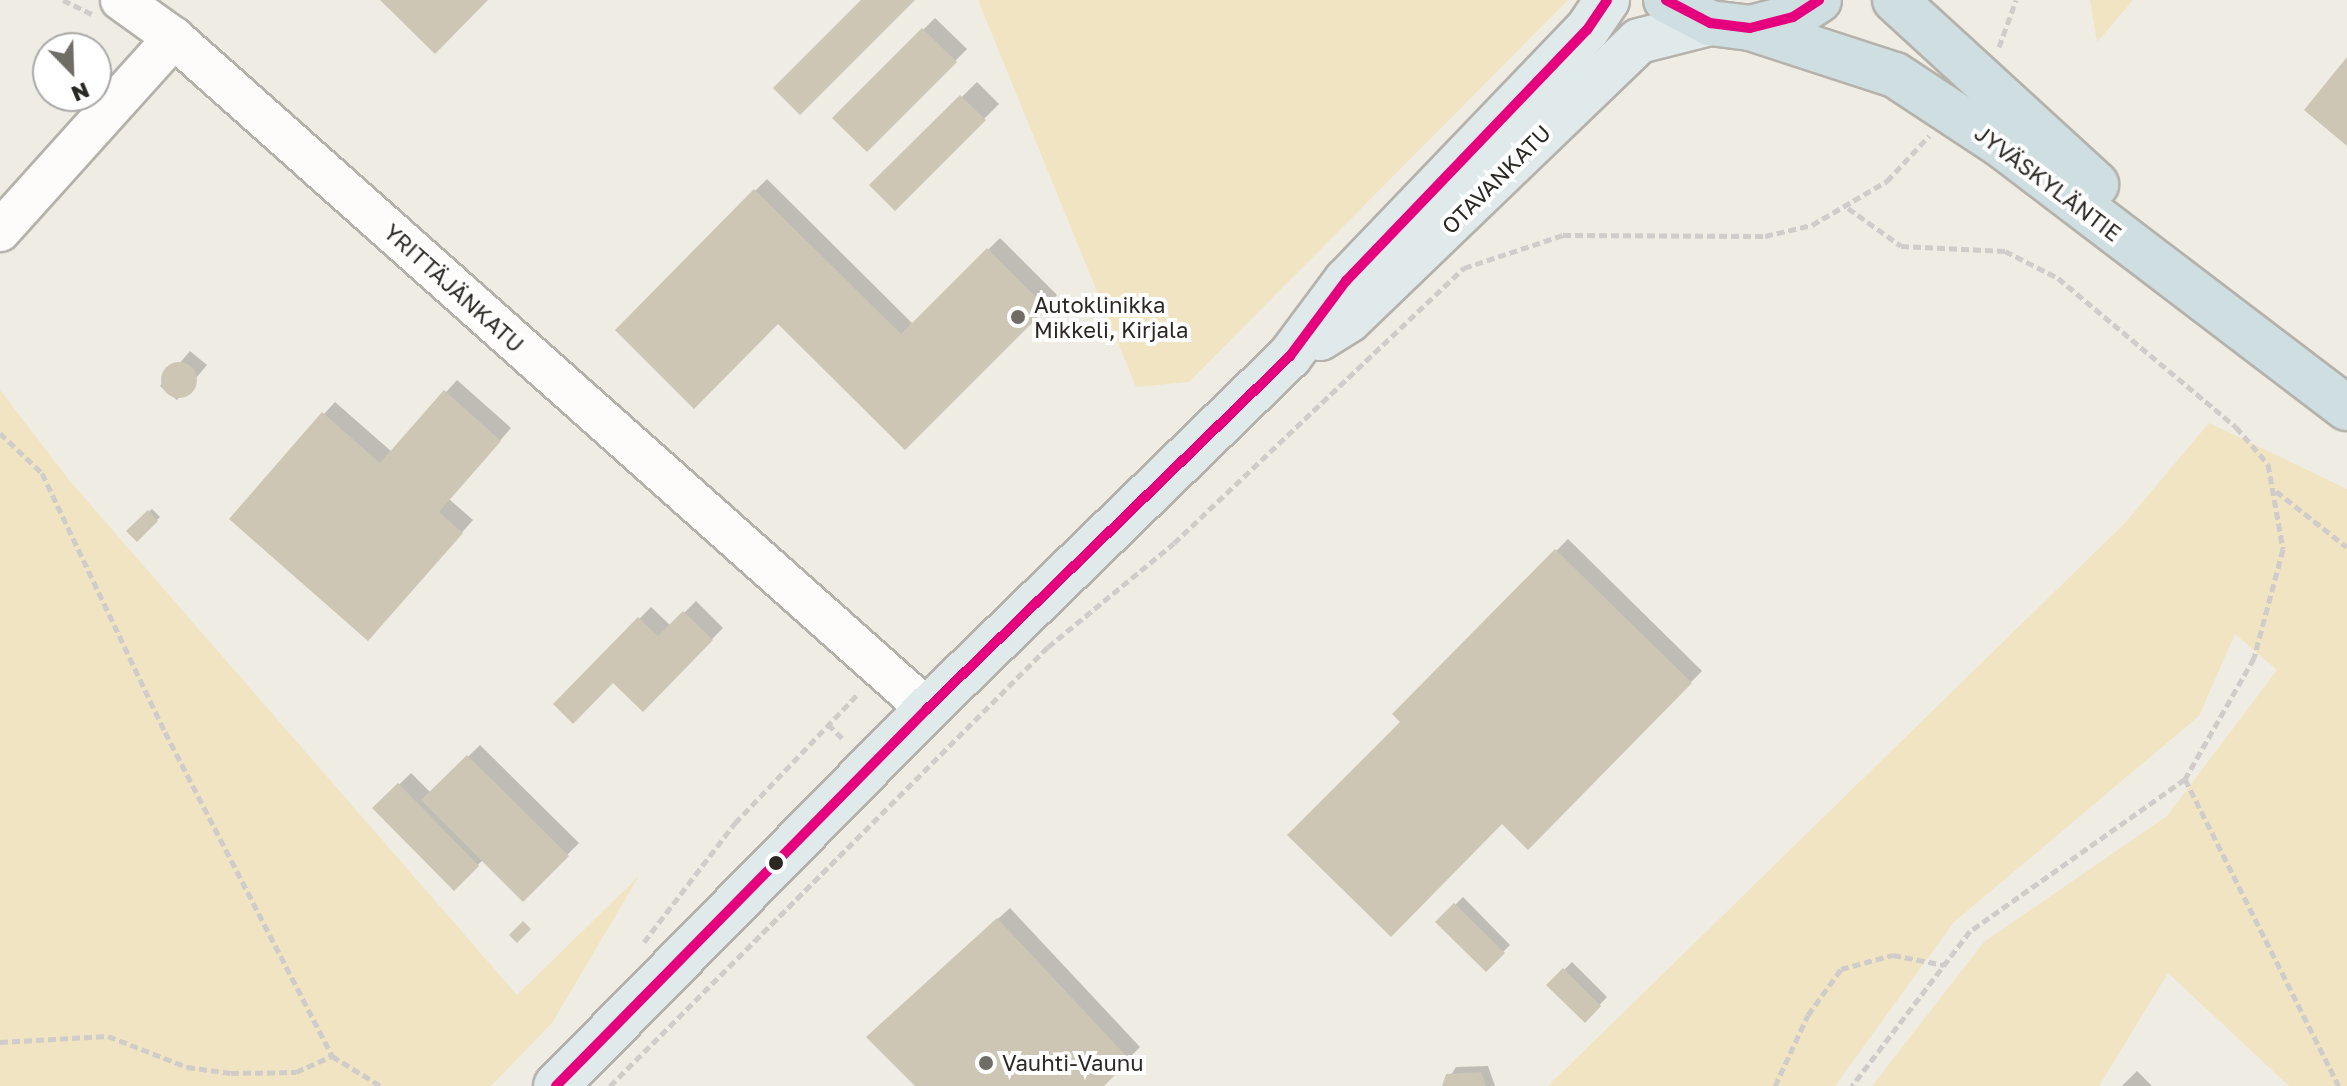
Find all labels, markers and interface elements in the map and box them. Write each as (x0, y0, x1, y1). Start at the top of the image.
north arrow (32, 32, 112, 112)
text: N (68, 77, 94, 108)
street label: OTAVANKATU (1436, 119, 1556, 239)
street label: JYVÄSKYLÄNTIE (1970, 119, 2126, 247)
street label: YRITTÄJÄNKATU (379, 218, 529, 358)
place label: Autoklinikka Mikkeli, Kirjala (1034, 291, 1188, 342)
marker: Autoklinikka Mikkeli, Kirjala (1009, 308, 1027, 326)
unlabelled marker (768, 855, 784, 871)
place label: Vauhti-Vaunu (1002, 1050, 1144, 1076)
marker: Vauhti-Vaunu (977, 1054, 995, 1072)

